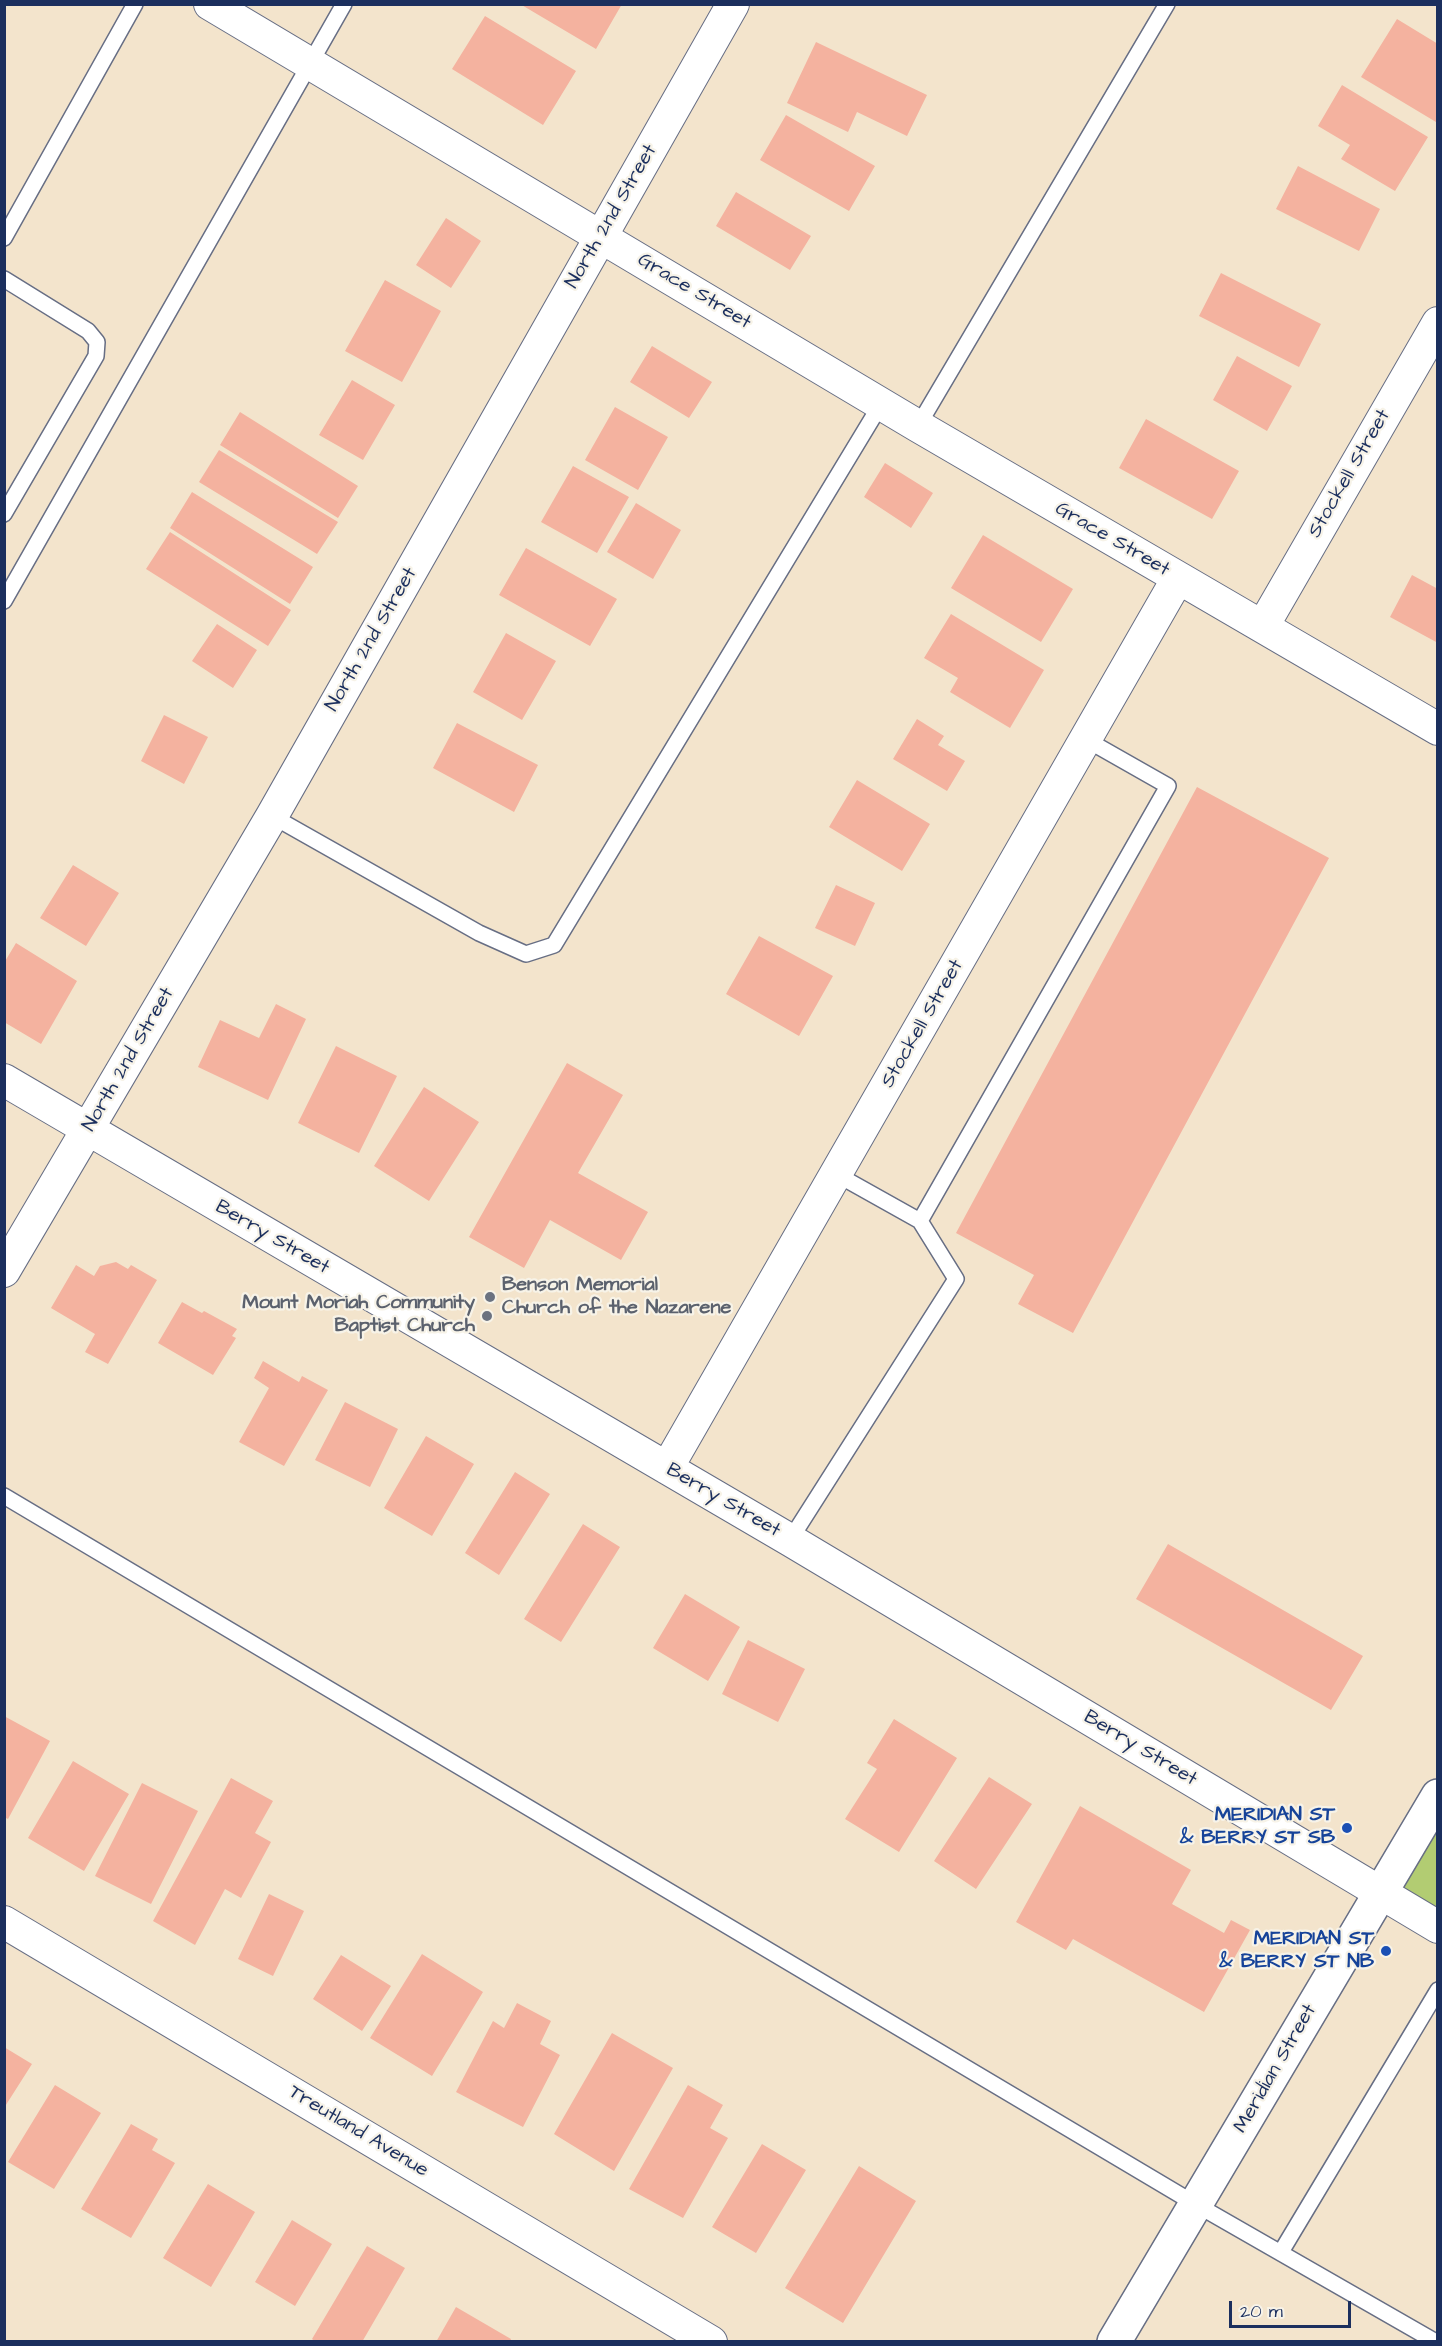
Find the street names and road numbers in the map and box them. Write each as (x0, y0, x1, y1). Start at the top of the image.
street label: North 2nd Street (561, 141, 663, 293)
street label: Grace Street (633, 249, 755, 335)
street label: Stockell Street (1304, 406, 1396, 542)
street label: Grace Street (1050, 498, 1174, 582)
street label: North 2nd Street (321, 564, 423, 716)
street label: Stockell Street (877, 956, 969, 1092)
street label: North 2nd Street (78, 984, 180, 1136)
street label: Berry Street (211, 1196, 333, 1280)
street label: Berry Street (662, 1459, 784, 1543)
street label: Berry Street (1079, 1706, 1201, 1792)
street label: Meridian Street (1229, 2000, 1323, 2138)
street label: Treutland Avenue (284, 2081, 432, 2183)

